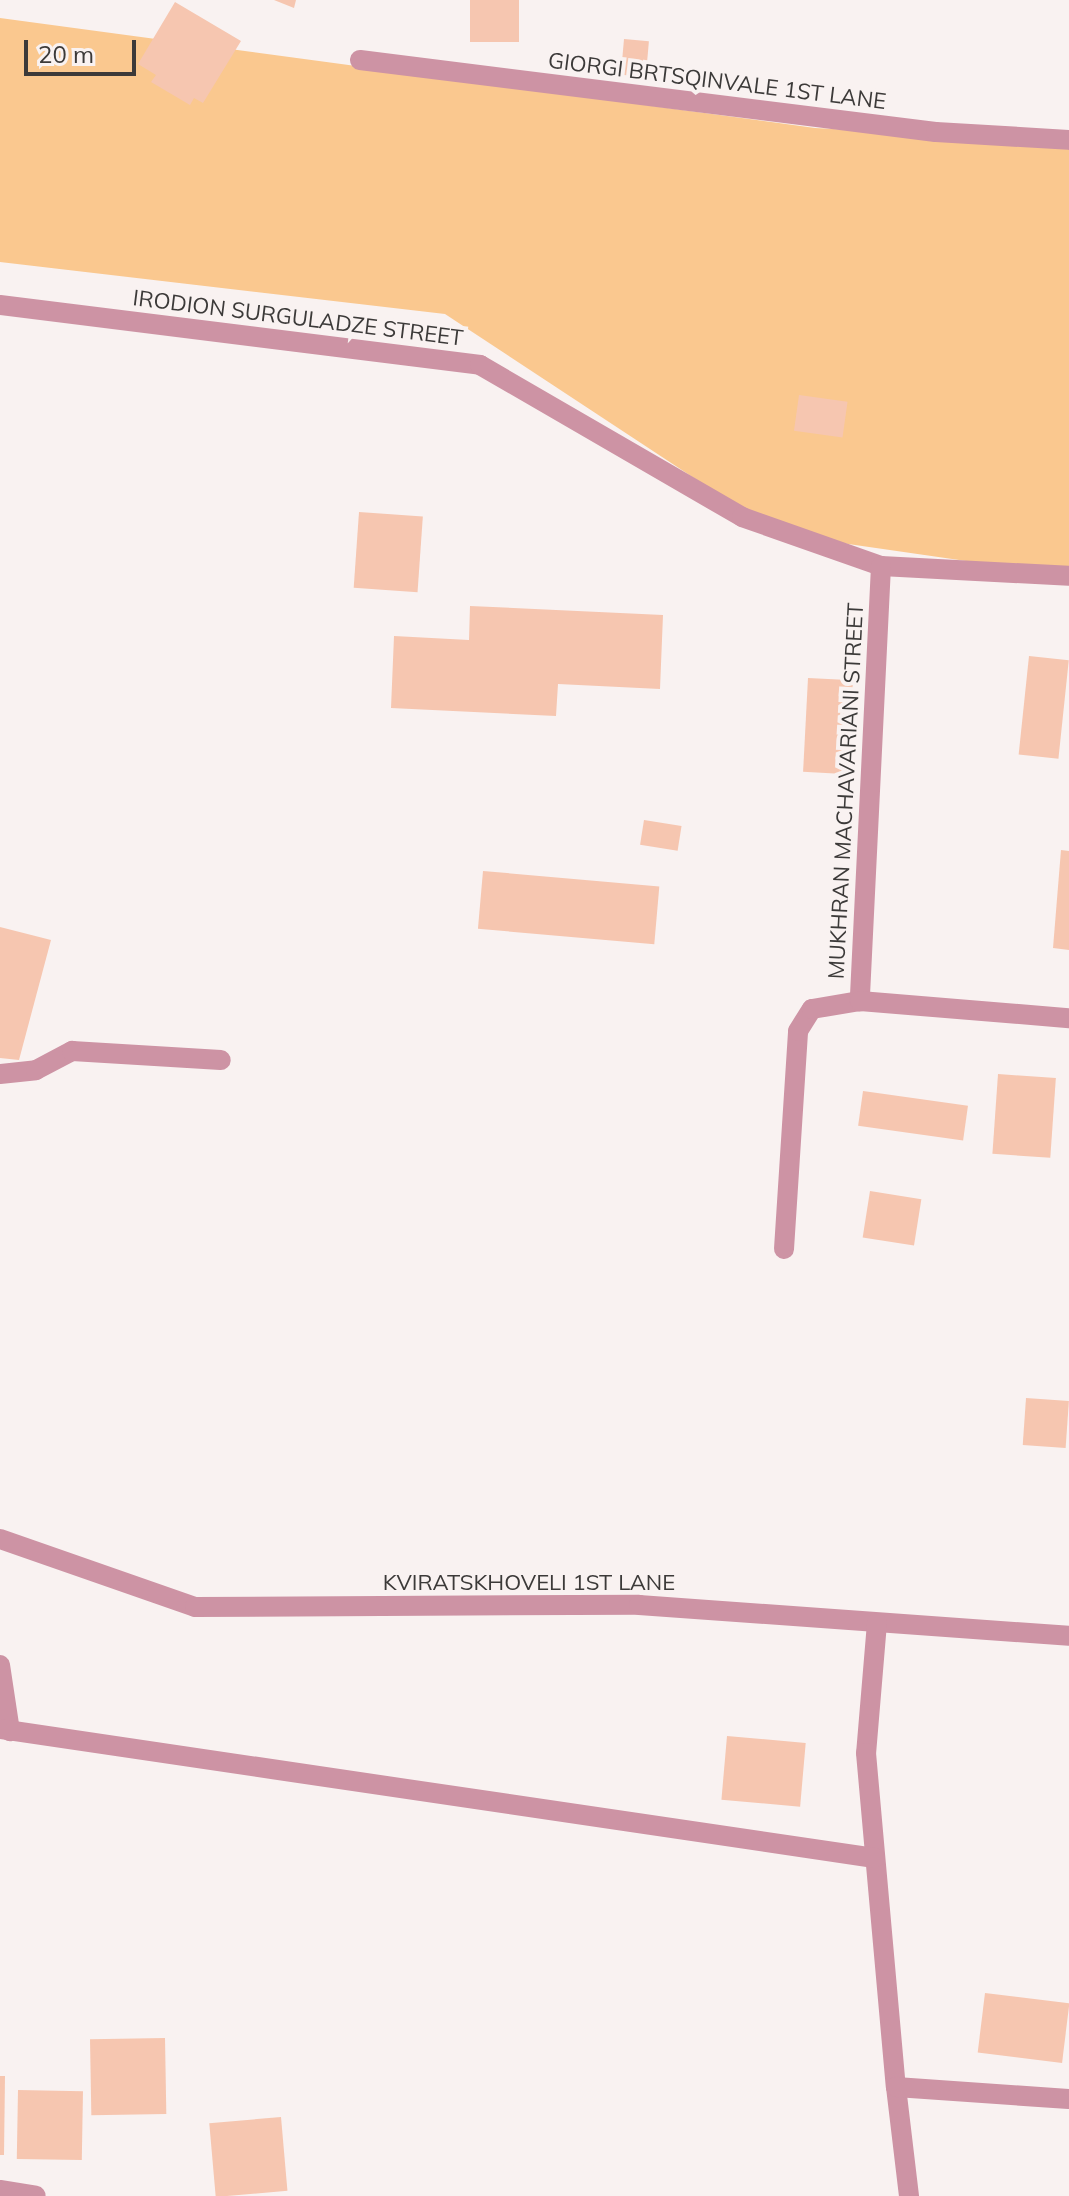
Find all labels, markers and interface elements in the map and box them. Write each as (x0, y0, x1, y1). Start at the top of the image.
scale bar (28, 24, 140, 74)
text: 20 m (38, 39, 94, 69)
street label: GIORGI BRTSQINVALE 1ST LANE (546, 47, 888, 115)
street label: IRODION SURGULADZE STREET (131, 285, 465, 351)
street label: MUKHRAN MACHAVARIANI STREET (823, 602, 869, 980)
street label: KVIRATSKHOVELI 1ST LANE (383, 1570, 675, 1596)

